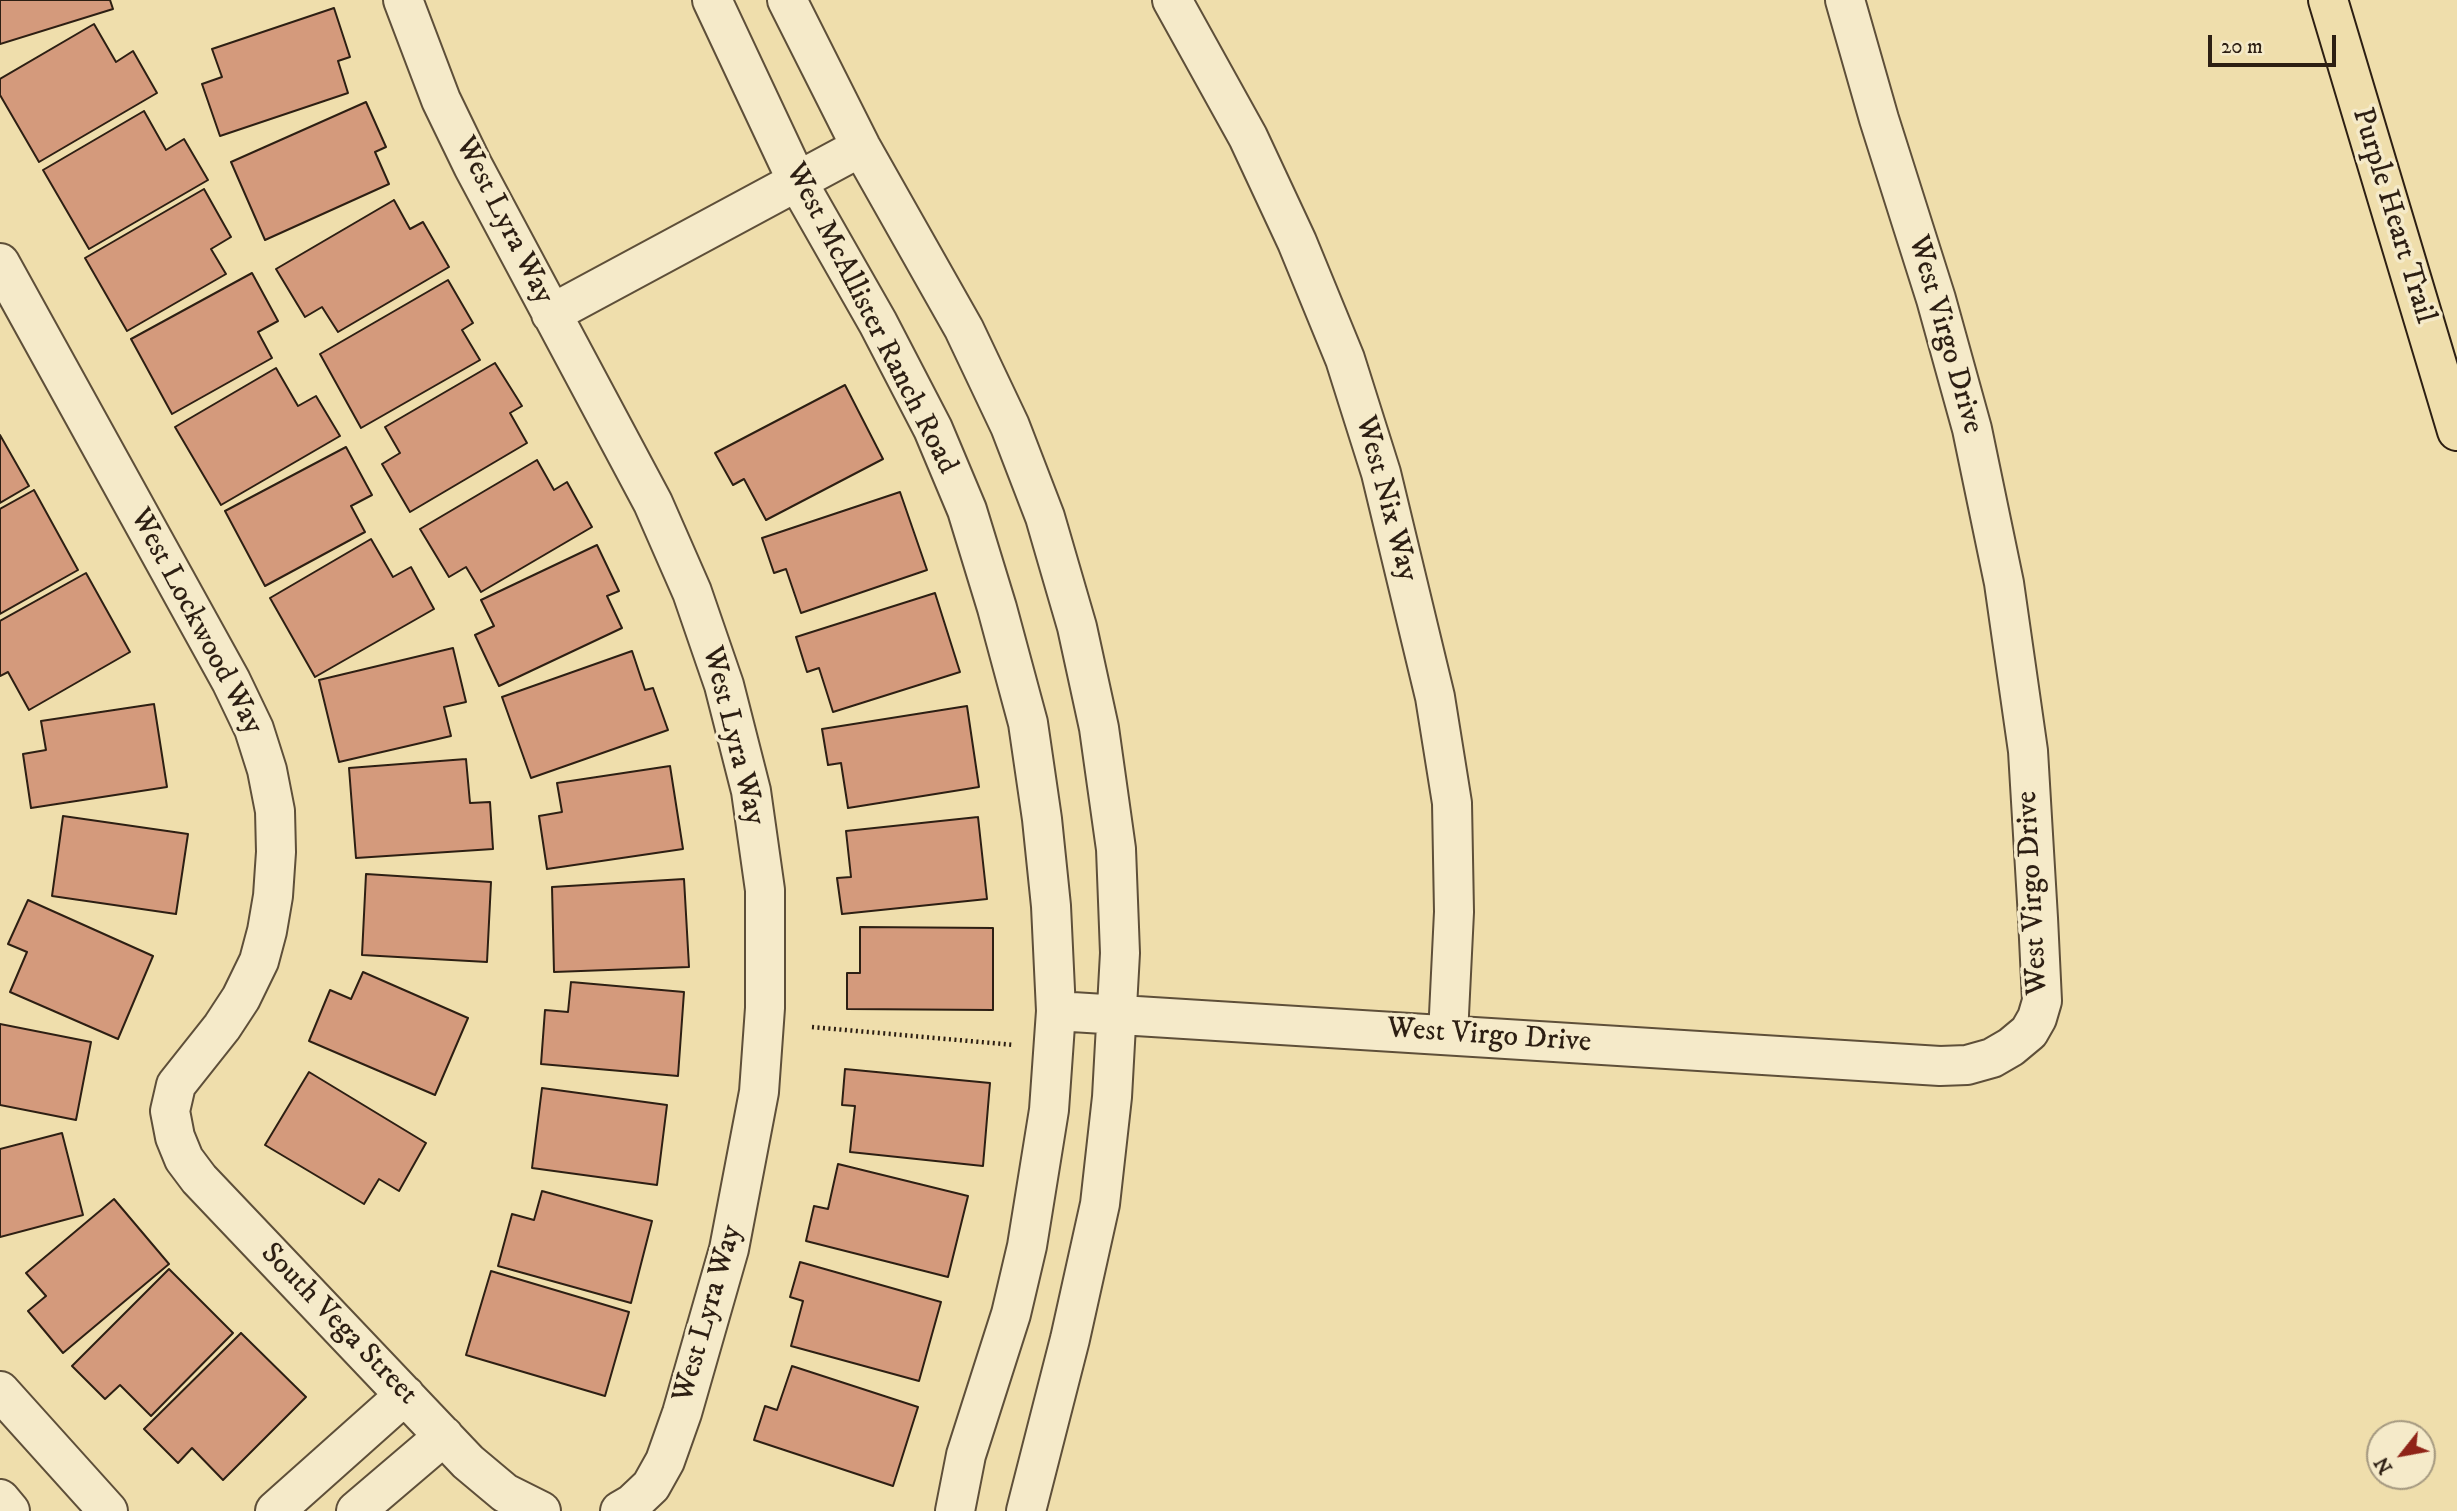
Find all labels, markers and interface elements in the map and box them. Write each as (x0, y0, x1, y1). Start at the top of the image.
scale bar (2212, 21, 2340, 65)
text: 20 m (2221, 34, 2263, 60)
street label: Purple Heart Trail (2342, 104, 2442, 328)
street label: West Lyra Way (445, 131, 561, 311)
street label: West McAllister Ranch Road (776, 157, 964, 481)
street label: West Virgo Drive (1898, 232, 1990, 438)
street label: West Nix Way (1346, 412, 1424, 586)
street label: West Lockwood Way (120, 503, 270, 741)
street label: West Lyra Way (692, 643, 772, 829)
street label: West Virgo Drive (2011, 790, 2057, 996)
street label: West Virgo Drive (1386, 1012, 1592, 1062)
street label: West Lyra Way (666, 1221, 752, 1407)
street label: South Vega Street (252, 1237, 424, 1413)
north arrow (2366, 1420, 2436, 1490)
text: N (2370, 1452, 2398, 1478)

